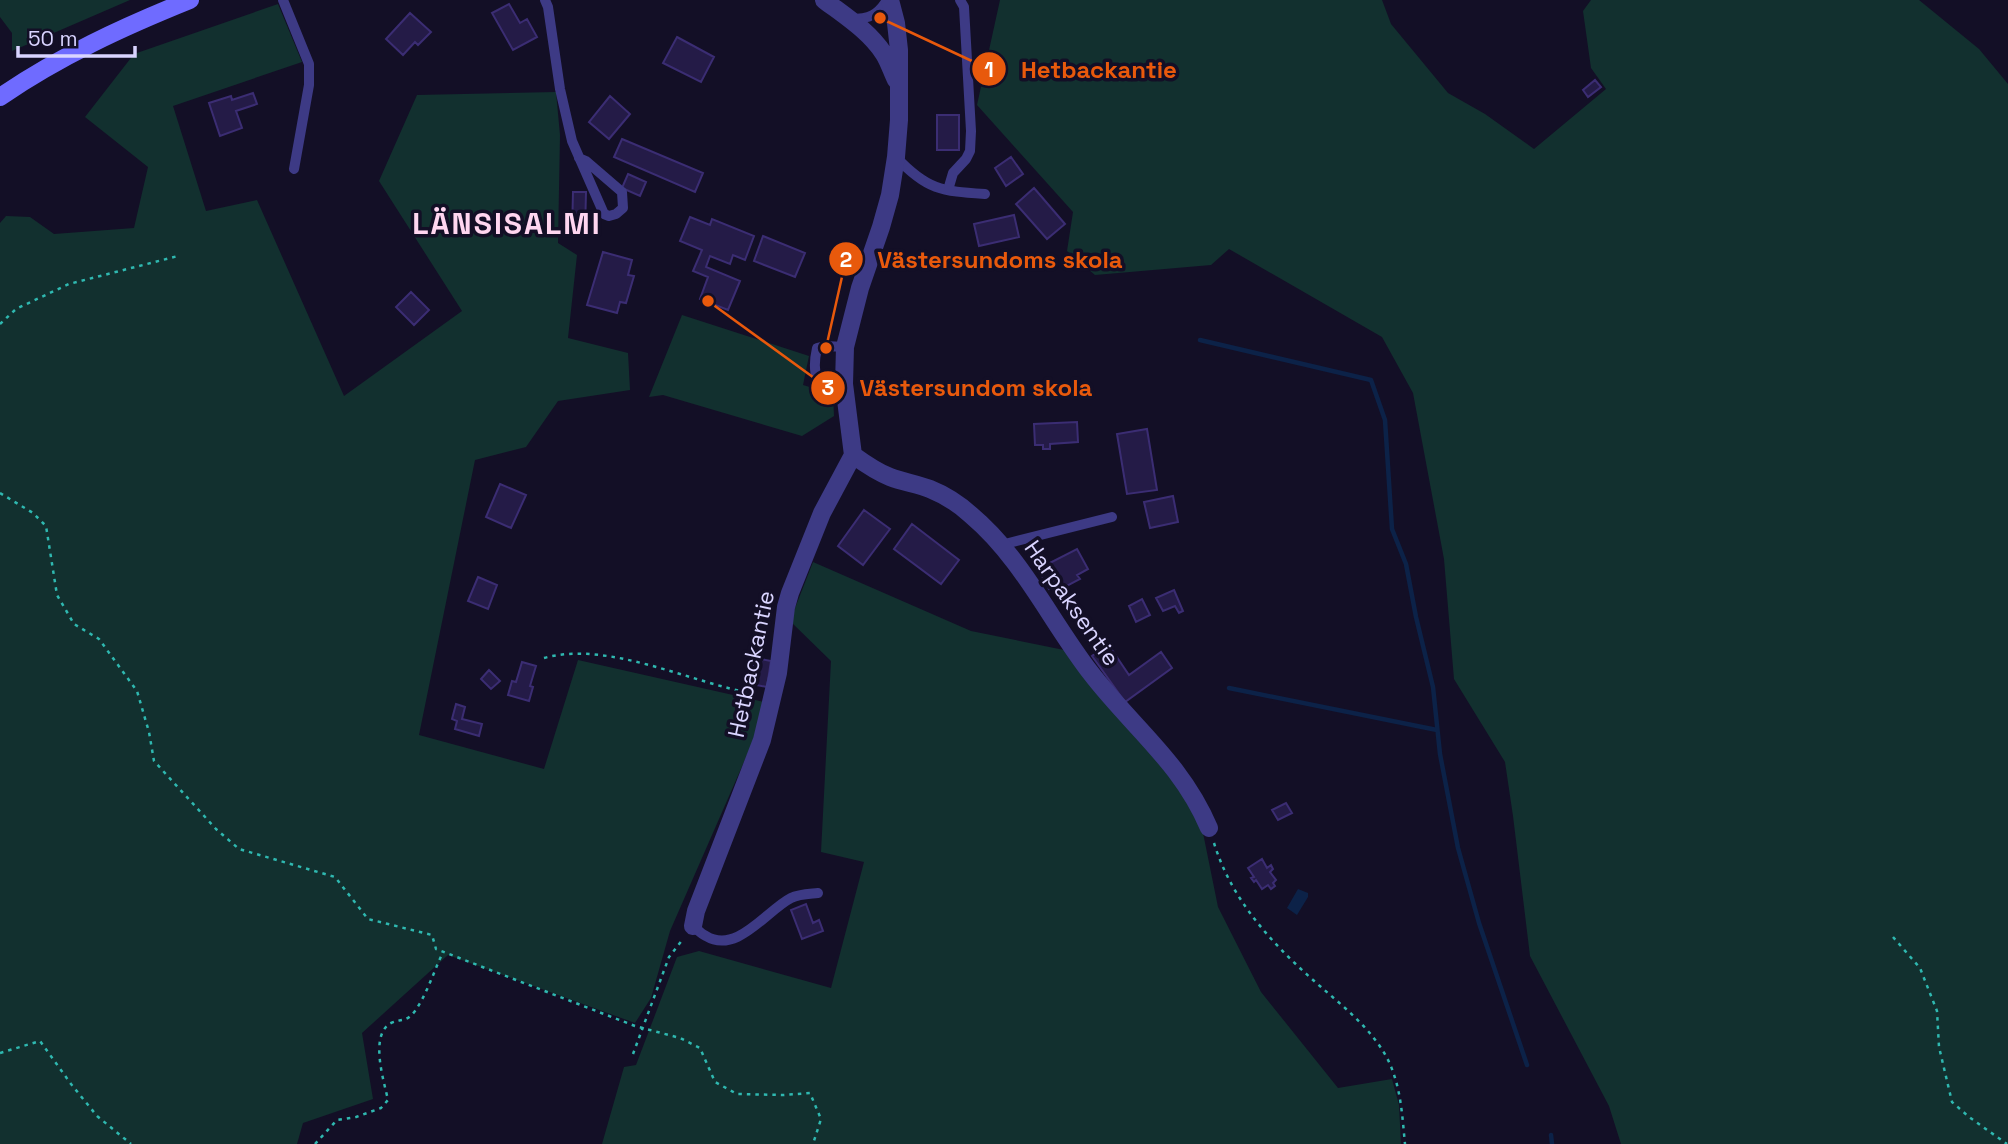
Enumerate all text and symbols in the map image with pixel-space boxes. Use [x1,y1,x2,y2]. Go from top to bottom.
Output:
scale bar [18,14,135,58]
text: 50 m [28,25,78,52]
callout: Hetbackantie [972,47,1191,92]
text: Hetbackantie [1021,54,1177,85]
text: 1 [984,56,994,83]
district label: LÄNSISALMI [412,204,602,243]
callout: Västersundoms skola [829,237,1137,282]
text: Västersundoms skola [877,244,1123,275]
text: 2 [840,246,852,273]
callout: Västersundom skola [811,365,1107,410]
text: Västersundom skola [860,372,1093,403]
text: 3 [822,374,834,401]
street label: Harpaksentie [1018,534,1126,672]
street label: Hetbackantie [721,588,781,740]

